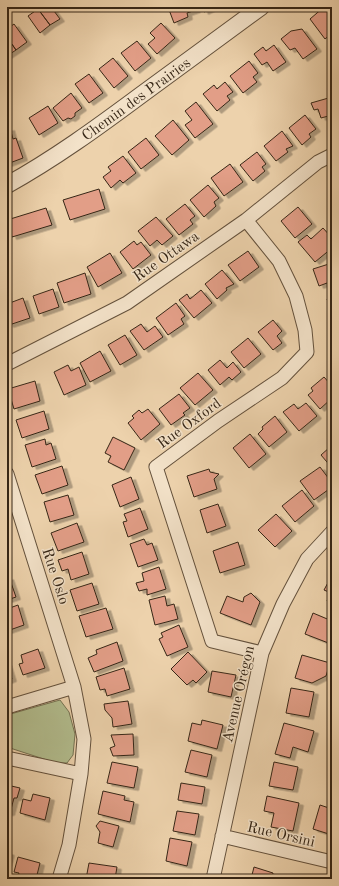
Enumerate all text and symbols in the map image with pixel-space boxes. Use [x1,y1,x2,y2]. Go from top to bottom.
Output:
street label: Chemin des Prairies [80,56,194,145]
street label: Rue Ottawa [131,229,203,285]
street label: Rue Oxford [155,396,225,452]
street label: Rue Oslo [38,546,71,607]
street label: Avenue Orégon [221,644,258,744]
street label: Rue Orsini [245,820,316,851]

